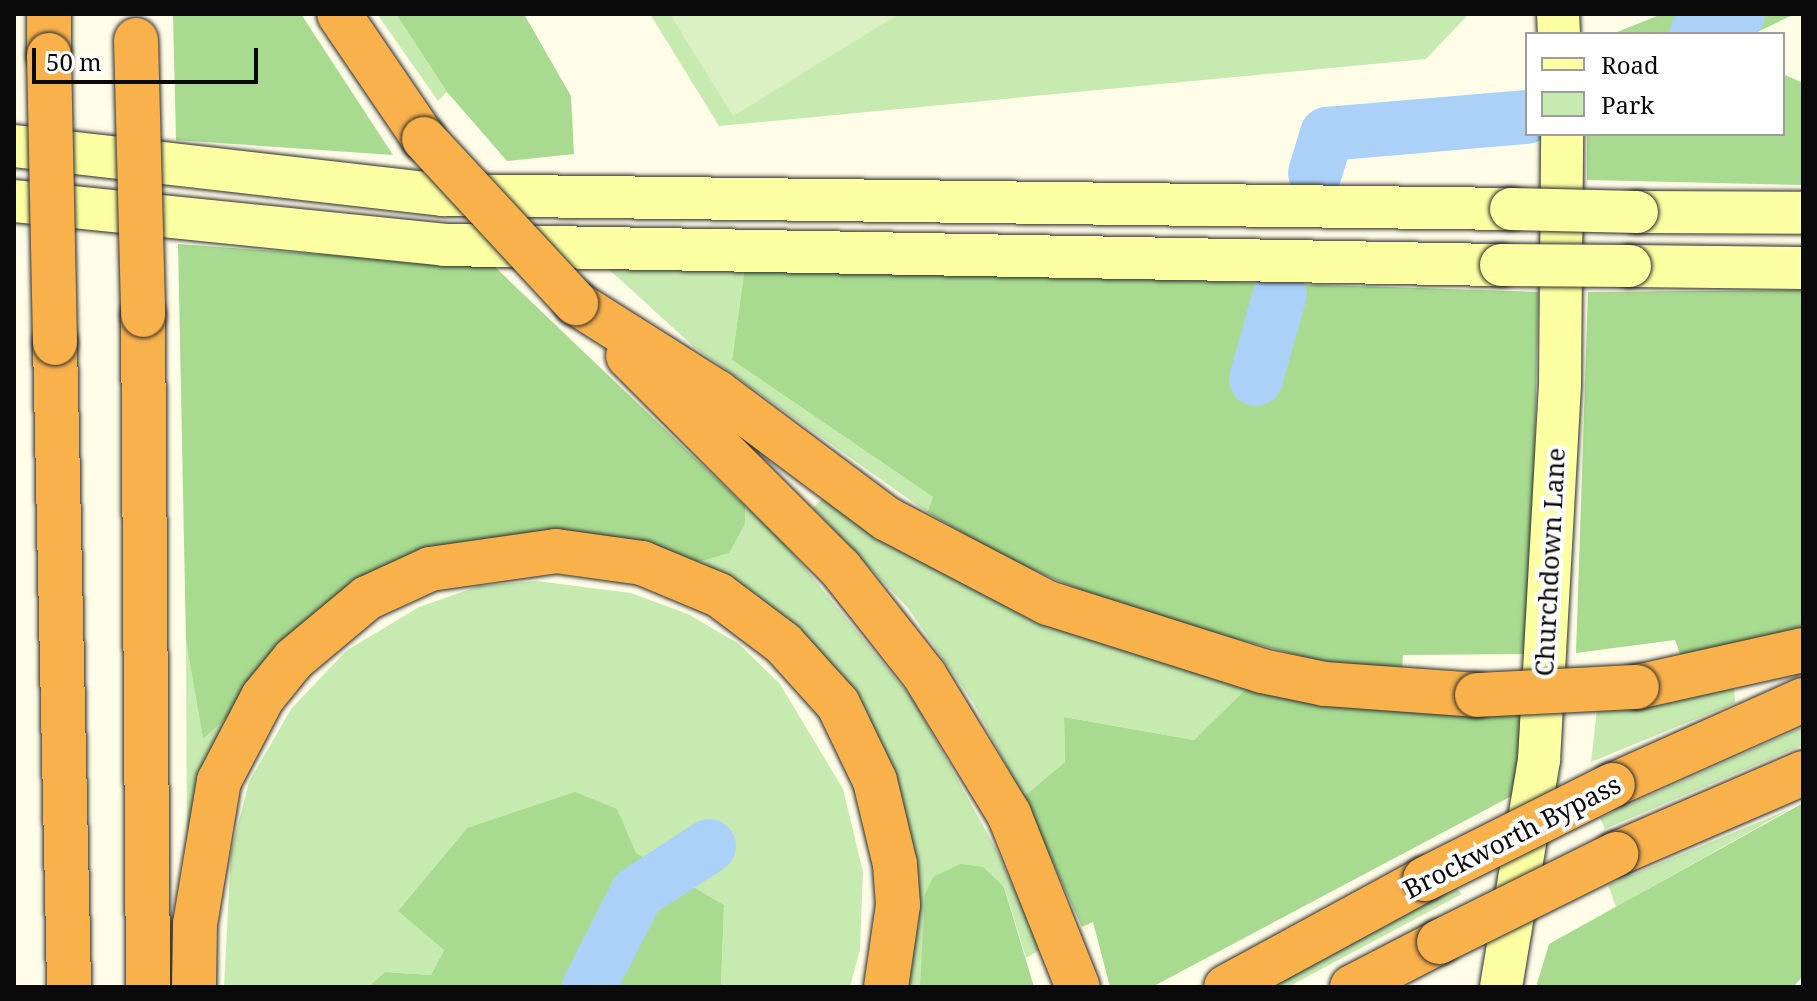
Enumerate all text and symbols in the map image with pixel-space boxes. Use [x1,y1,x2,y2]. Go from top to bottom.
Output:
scale bar [36,32,262,82]
legend [1525,32,1785,136]
text: 50 m [46,45,102,78]
text: Road [1601,48,1659,81]
text: Park [1601,88,1654,121]
street label: Churchdown Lane [1528,447,1572,677]
street label: Brockworth Bypass [1398,769,1626,905]

